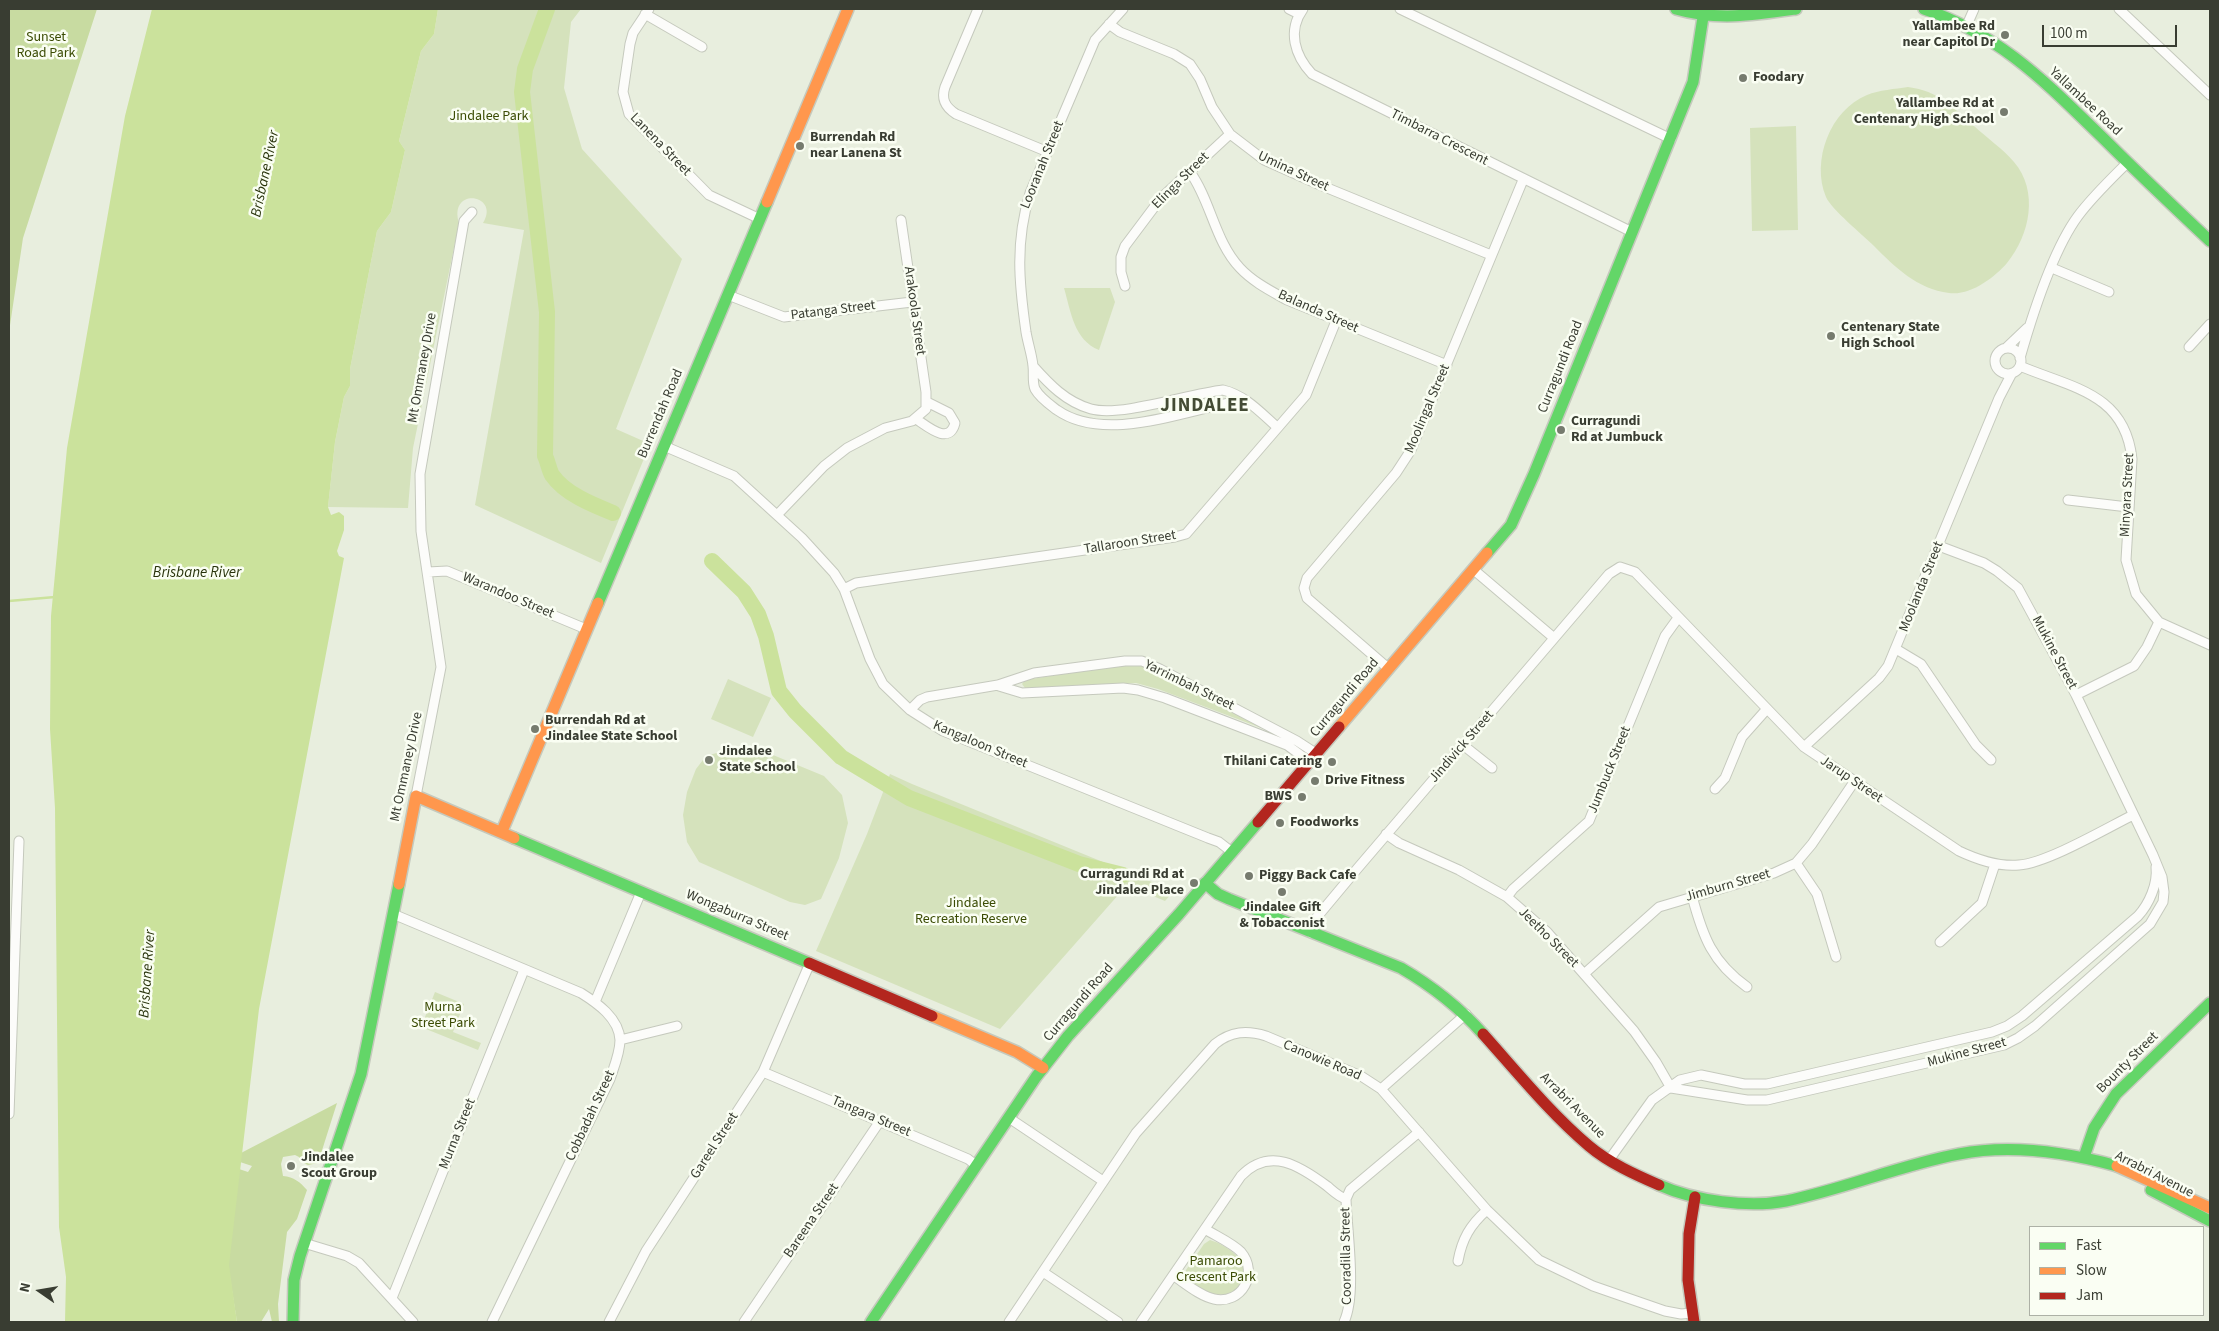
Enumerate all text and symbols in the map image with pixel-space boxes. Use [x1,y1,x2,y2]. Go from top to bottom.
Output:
scale bar [2044,15,2179,47]
place label: Yallambee Rd near Capitol Dr [1903,19,1995,52]
text: 100 m [2050,23,2088,44]
marker: Yallambee Rd near Capitol Dr [1999,29,2011,41]
park label: Sunset Road Park [16,30,76,62]
street label: Yallambee Road [2045,64,2125,140]
place label: Foodary [1753,70,1804,86]
marker: Foodary [1737,72,1749,84]
place label: Yallambee Rd at Centenary High School [1854,96,1994,128]
street label: Timbarra Crescent [1387,106,1491,170]
marker: Yallambee Rd at Centenary High School [1998,106,2010,118]
park label: Jindalee Park [449,109,529,125]
street label: Lanena Street [626,110,694,180]
street label: Looranah Street [1018,118,1068,212]
water label: Brisbane River [248,129,284,219]
place label: Burrendah Rd near Lanena St [810,130,902,162]
marker: Burrendah Rd near Lanena St [794,140,806,152]
street label: Umina Street [1255,148,1331,196]
street label: Elinga Street [1149,149,1213,213]
street label: Arakoola Street [899,265,929,357]
street label: Balanda Street [1275,287,1361,337]
street label: Patanga Street [790,297,876,325]
street label: Mt Ommaney Drive [405,312,441,424]
street label: Curragundi Road [1535,318,1587,416]
place label: Centenary State High School [1841,320,1940,352]
marker: Centenary State High School [1825,330,1837,342]
street label: Moolingal Street [1402,362,1454,456]
street label: Burrendah Road [635,367,687,461]
district label: JINDALEE [1159,396,1251,418]
place label: Curragundi Rd at Jumbuck [1571,414,1663,447]
marker: Curragundi Rd at Jumbuck [1555,424,1567,436]
street label: Minyara Street [2117,453,2139,537]
street label: Tallaroon Street [1083,527,1177,559]
street label: Moolanda Street [1896,539,1948,635]
water label: Brisbane River [153,565,241,583]
street label: Warandoo Street [460,569,556,623]
street label: Mukine Street [2028,613,2080,693]
street label: Curragundi Road [1307,655,1383,741]
street label: Yarrimbah Street [1141,657,1237,715]
street label: Jindivick Street [1426,707,1498,787]
street label: Mt Ommaney Drive [387,711,427,823]
place label: Burrendah Rd at Jindalee State School [545,713,677,746]
street label: Kangaloon Street [930,718,1030,772]
marker: Burrendah Rd at Jindalee State School [529,723,541,735]
street label: Jumbuck Street [1585,724,1635,816]
place label: Jindalee State School [719,744,796,776]
street label: Jarup Street [1817,753,1885,807]
marker: Jindalee State School [703,754,715,766]
place label: Thilani Catering [1224,754,1322,770]
marker: Thilani Catering [1326,756,1338,768]
place label: Drive Fitness [1325,773,1405,789]
marker: Drive Fitness [1309,775,1321,787]
place label: BWS [1265,789,1292,805]
marker: BWS [1296,791,1308,803]
place label: Foodworks [1290,815,1359,831]
marker: Foodworks [1274,817,1286,829]
street label: Jimburn Street [1684,866,1772,906]
place label: Curragundi Rd at Jindalee Place [1080,867,1184,900]
place label: Piggy Back Cafe [1259,868,1357,884]
marker: Piggy Back Cafe [1243,870,1255,882]
marker: Curragundi Rd at Jindalee Place [1188,877,1200,889]
marker: Jindalee Gift & Tobacconist [1276,886,1288,898]
street label: Wongaburra Street [683,887,791,945]
park label: Jindalee Recreation Reserve [915,896,1027,929]
place label: Jindalee Gift & Tobacconist [1239,900,1325,932]
street label: Jeetho Street [1514,904,1582,972]
water label: Brisbane River [136,929,160,1019]
street label: Curragundi Road [1040,960,1118,1046]
park label: Murna Street Park [411,1000,475,1032]
street label: Bounty Street [2094,1029,2162,1097]
street label: Mukine Street [1926,1034,2008,1072]
street label: Canowie Road [1280,1037,1364,1085]
street label: Cobbadah Street [563,1068,619,1164]
street label: Arrabri Avenue [1536,1070,1608,1142]
street label: Tangara Street [829,1093,913,1141]
street label: Murna Street [436,1096,480,1172]
street label: Gareel Street [687,1110,743,1182]
street label: Arrabri Avenue [2112,1148,2196,1202]
place label: Jindalee Scout Group [301,1150,377,1182]
marker: Jindalee Scout Group [285,1160,297,1172]
street label: Bareena Street [781,1180,843,1262]
street label: Cooradilla Street [1338,1207,1356,1305]
legend [2029,1226,2204,1316]
text: Fast [2076,1235,2102,1256]
park label: Pamaroo Crescent Park [1176,1254,1256,1286]
text: Slow [2076,1260,2107,1281]
north arrow [15,1266,65,1316]
text: N [15,1281,36,1294]
text: Jam [2076,1285,2103,1306]

